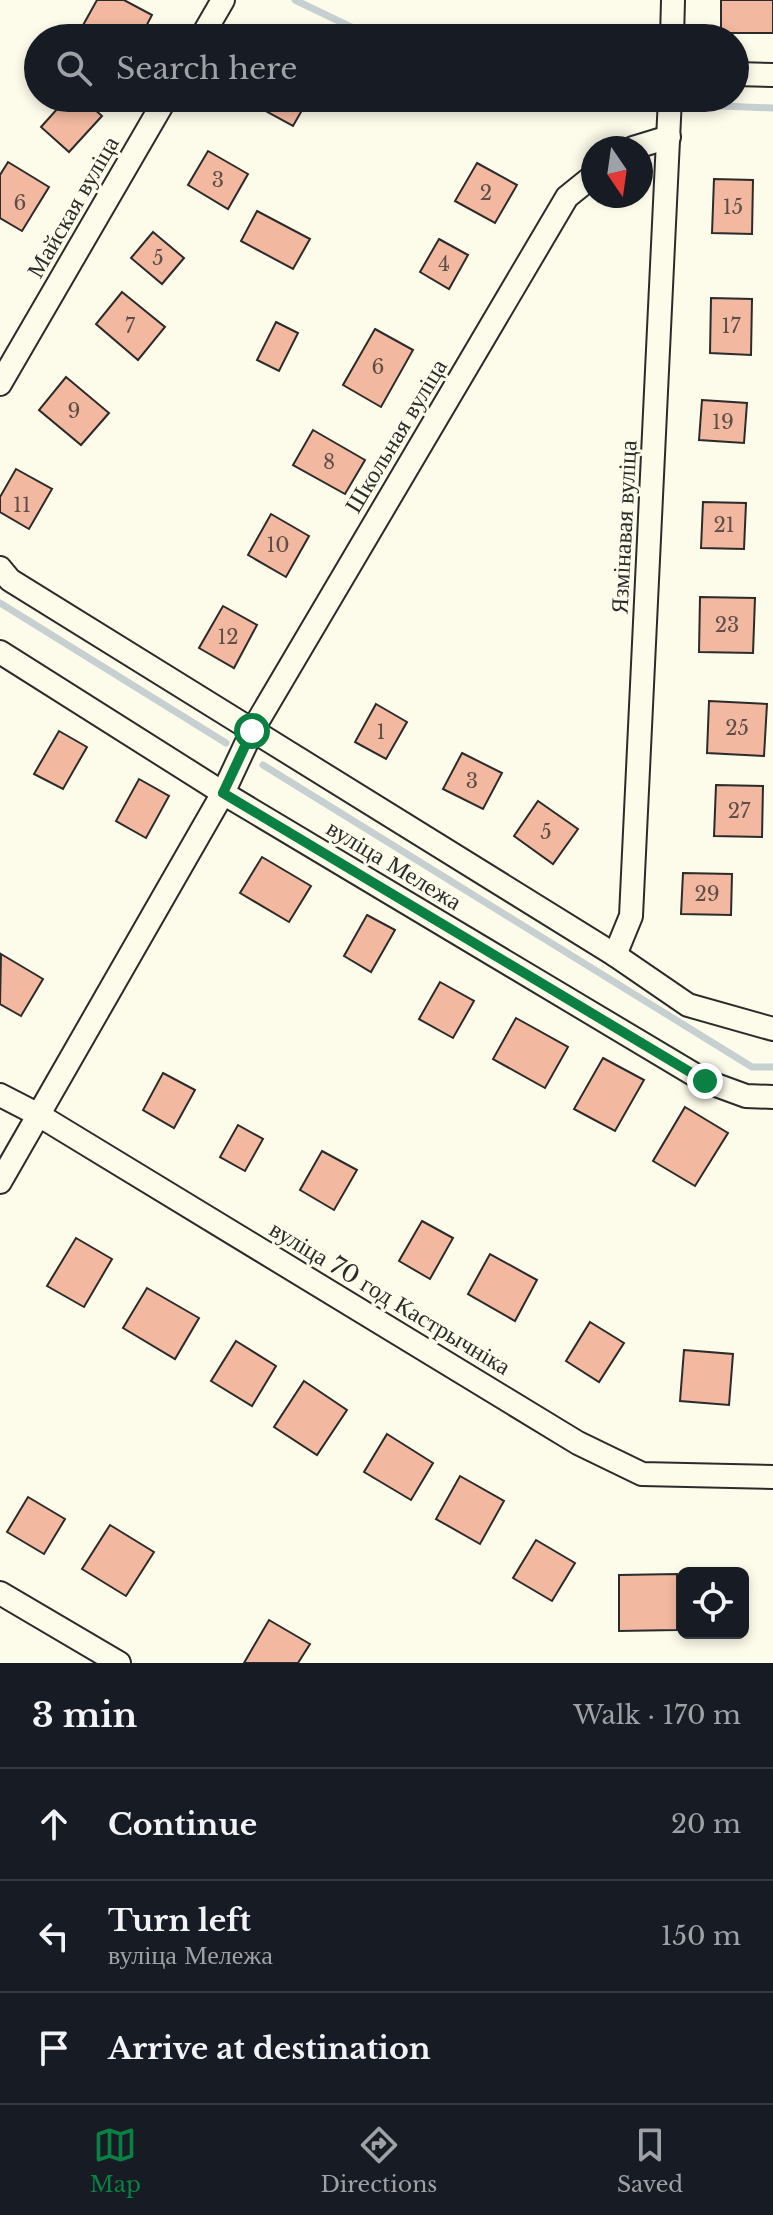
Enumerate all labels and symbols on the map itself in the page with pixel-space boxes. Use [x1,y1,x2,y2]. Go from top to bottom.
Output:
street label: Майская вуліца [20,130,125,283]
north arrow [581,136,653,208]
house number: 3 [212,168,224,192]
house number: 2 [480,181,492,205]
house number: 6 [14,191,26,215]
house number: 15 [723,195,743,219]
house number: 5 [152,246,164,270]
house number: 4 [438,252,450,276]
house number: 7 [125,314,136,338]
house number: 17 [722,314,741,338]
street label: Школьная вуліца [338,353,453,518]
house number: 6 [372,355,384,379]
house number: 9 [68,399,80,423]
house number: 19 [712,410,734,434]
street label: Язмінавая вуліца [604,439,643,614]
house number: 8 [323,450,335,474]
house number: 11 [13,493,31,517]
house number: 21 [713,513,735,537]
house number: 10 [266,533,290,557]
house number: 23 [715,613,739,637]
house number: 12 [217,625,239,649]
route start [234,713,270,749]
house number: 25 [725,716,749,740]
house number: 1 [377,720,385,744]
house number: 3 [466,769,478,793]
house number: 27 [728,799,751,823]
street label: вуліца Мележа [322,813,467,916]
house number: 5 [540,820,552,844]
house number: 29 [694,882,720,906]
route end [687,1063,723,1099]
street label: вуліца 70 год Кастрычніка [265,1214,516,1381]

